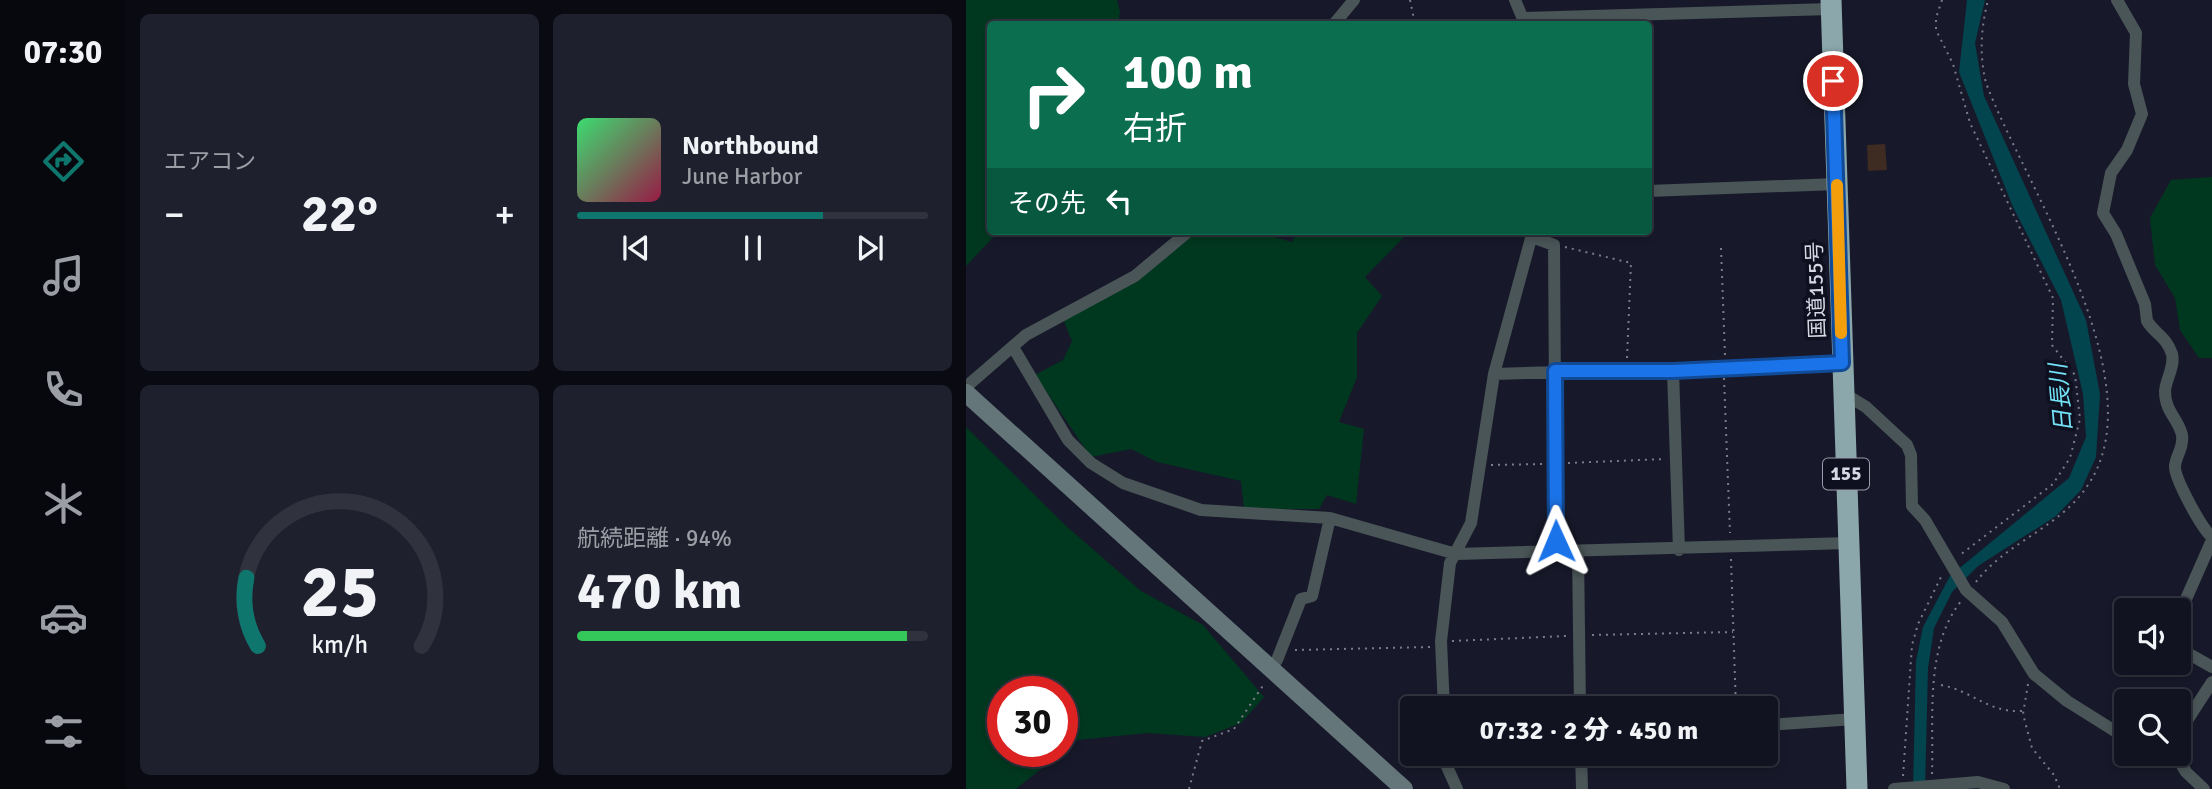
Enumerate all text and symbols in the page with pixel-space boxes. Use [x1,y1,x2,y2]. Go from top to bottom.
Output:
text: 07:30 [24,33,102,72]
text: 100 m [1123,42,1253,102]
icon: right [1008,49,1099,140]
pin [1803,51,1863,111]
icon: arrive [1814,62,1852,100]
text: 右折 [1123,109,1187,148]
text: Northbound [682,130,819,162]
icon: directions [39,137,88,186]
text: エアコン [164,147,256,176]
text: June Harbor [682,162,802,191]
text: 22° [301,182,378,246]
icon: left [1100,182,1138,220]
text: その先 [1008,188,1086,220]
text: − [164,191,185,238]
text: + [494,191,515,238]
icon: previous [617,229,655,267]
icon: pause [734,229,772,267]
icon: next [851,229,889,267]
street label: 国道155号 [1801,241,1831,339]
icon: music [39,251,88,300]
water label: 日長川 [2043,359,2078,434]
icon: phone [39,365,88,414]
road number: 155 [1823,458,1869,489]
icon: climate [39,479,88,528]
position arrow [1519,504,1593,578]
text: 航続距離 · 94% [577,524,732,553]
text: 25 [300,548,379,637]
text: 470 km [577,559,742,623]
icon: car [39,593,88,642]
map controls [2114,598,2191,766]
button: sound [2114,598,2191,675]
text: km/h [311,629,368,660]
speed limit sign: 30 [987,676,1078,767]
button: search [2114,689,2191,766]
icon: filters [39,707,88,756]
text: 07:32 · 2 分 · 450 m [1480,715,1698,747]

